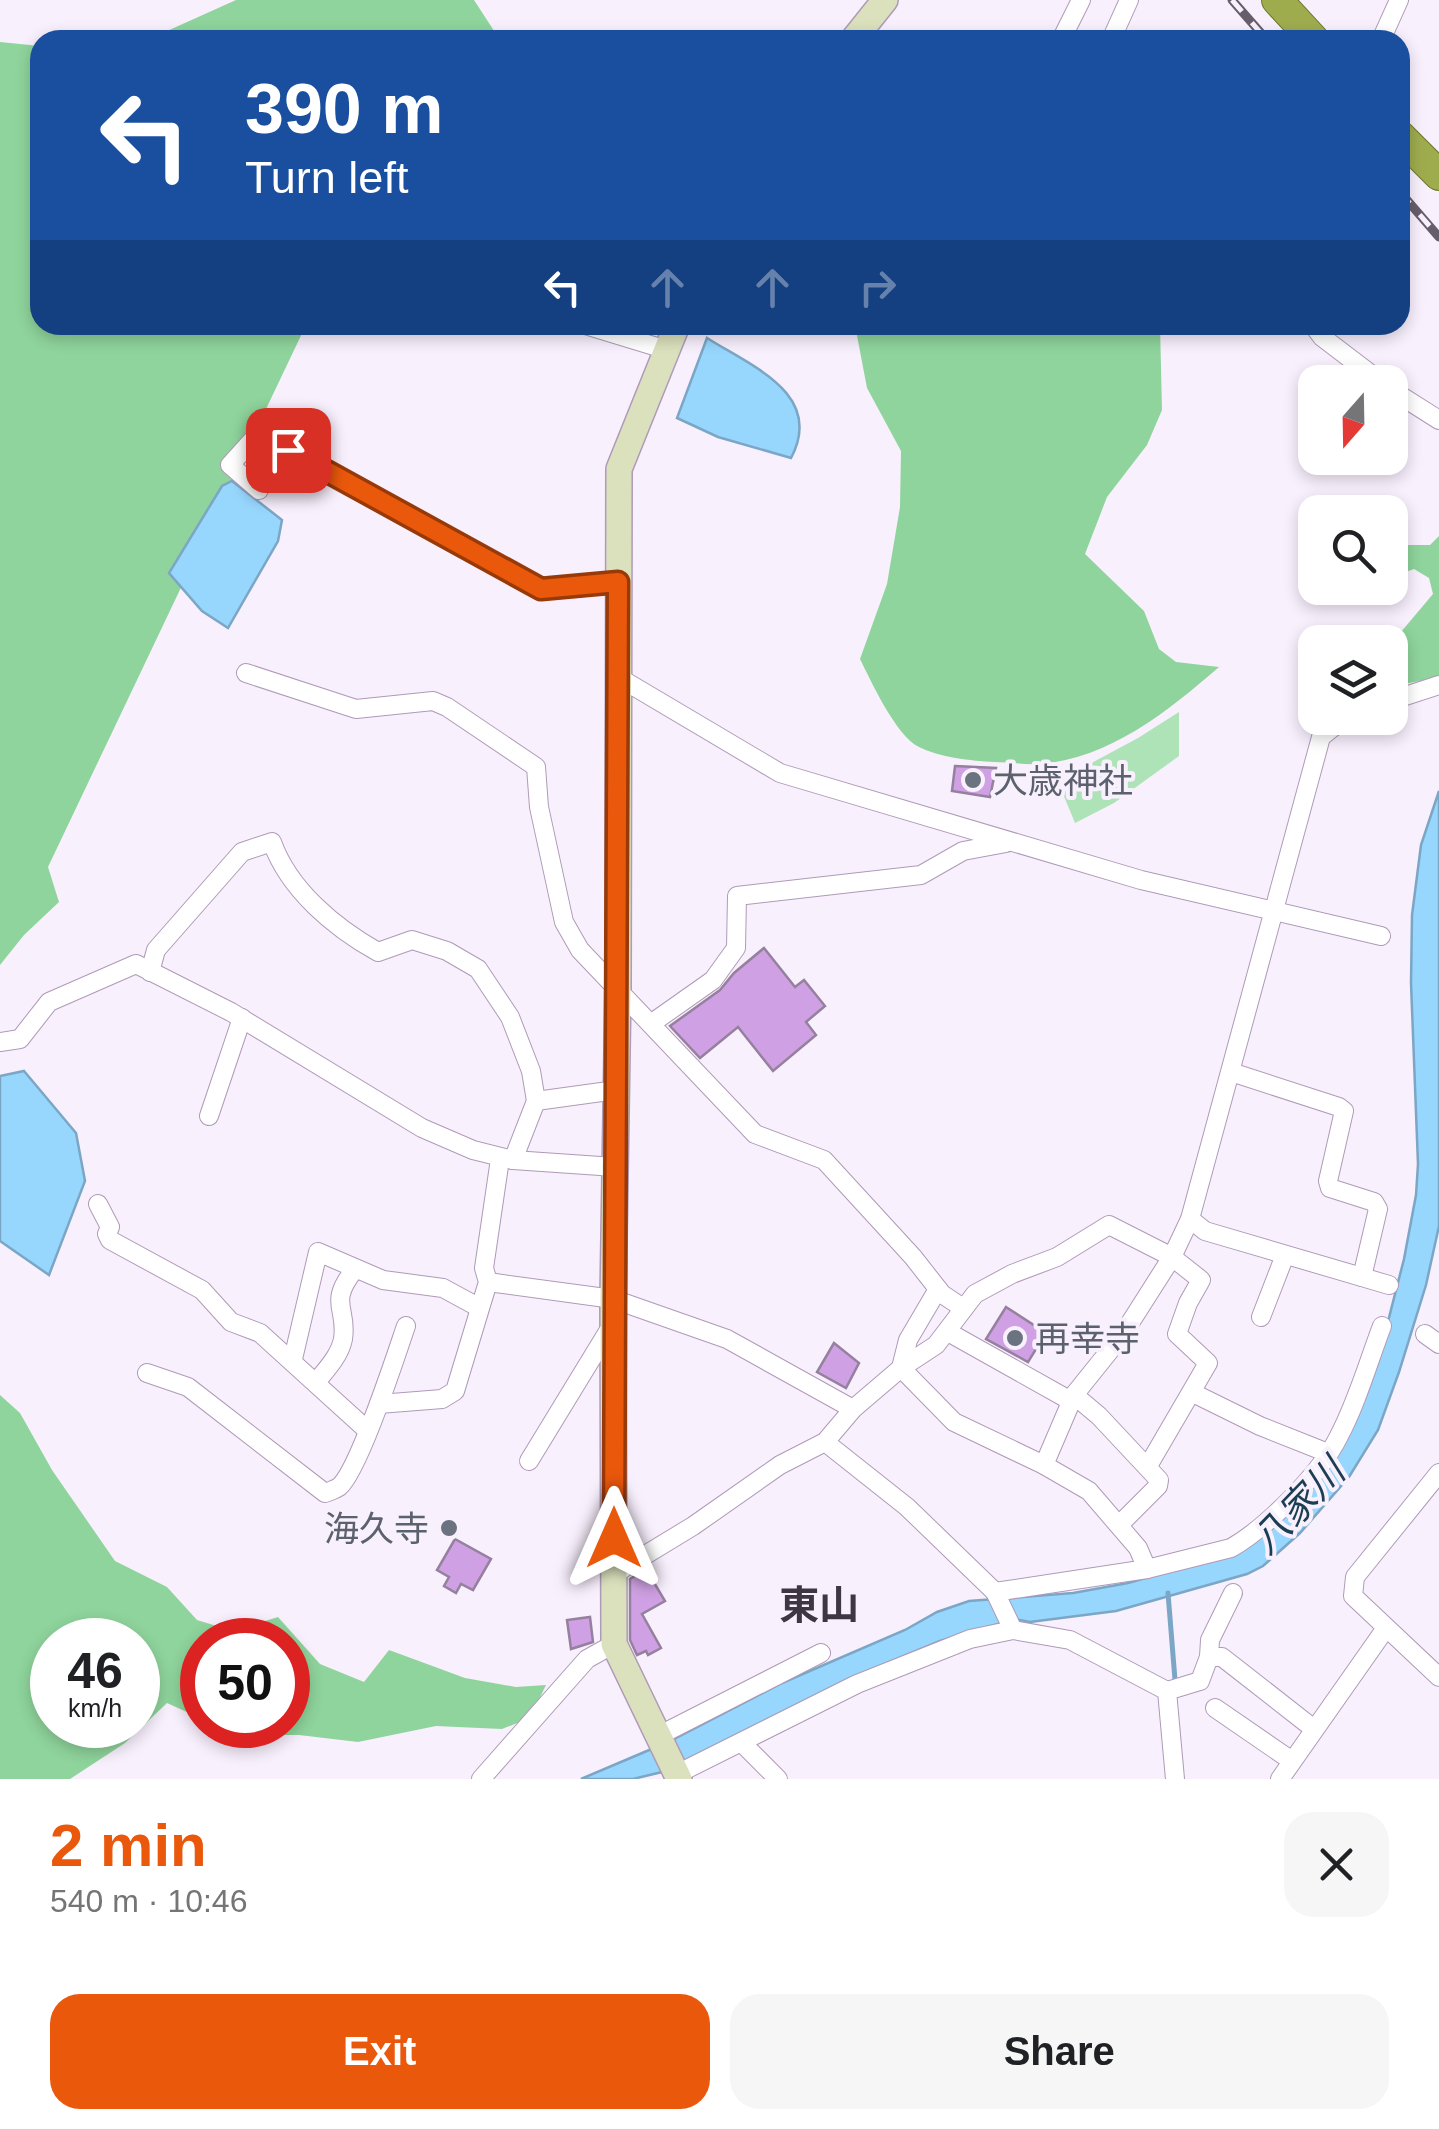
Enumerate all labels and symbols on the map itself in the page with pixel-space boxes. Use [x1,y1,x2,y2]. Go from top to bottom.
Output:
north arrow [1298,365,1408,475]
pin [246,408,331,493]
place label: 大歳神社 [993,761,1133,800]
marker: 大歳神社 [962,769,984,791]
place label: 再幸寺 [1035,1319,1140,1358]
marker: 再幸寺 [1004,1327,1026,1349]
water label: 八家川 [1243,1448,1355,1562]
position arrow [562,1486,666,1590]
place label: 海久寺 [324,1509,429,1548]
marker: 海久寺 [438,1517,460,1539]
district label: 東山 [779,1583,859,1627]
speed limit sign: 50 [180,1618,310,1748]

